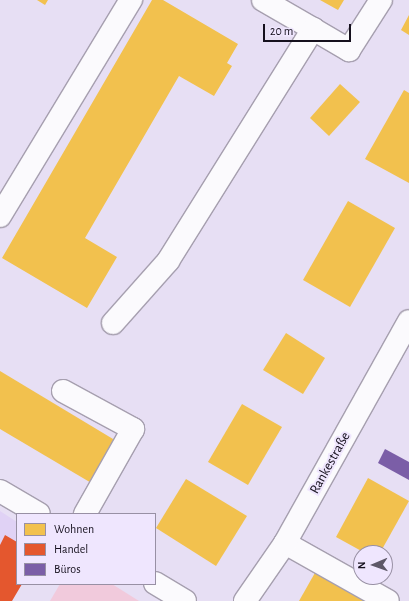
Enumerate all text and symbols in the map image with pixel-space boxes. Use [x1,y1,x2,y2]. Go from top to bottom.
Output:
scale bar [265,16,353,42]
text: 20 m [270,25,293,37]
street label: Rankestraße [306,429,354,497]
legend [16,513,156,585]
text: Wohnen [54,523,94,535]
text: Handel [54,543,88,555]
north arrow [353,545,393,585]
text: N [356,561,367,569]
text: Büros [54,563,81,575]

